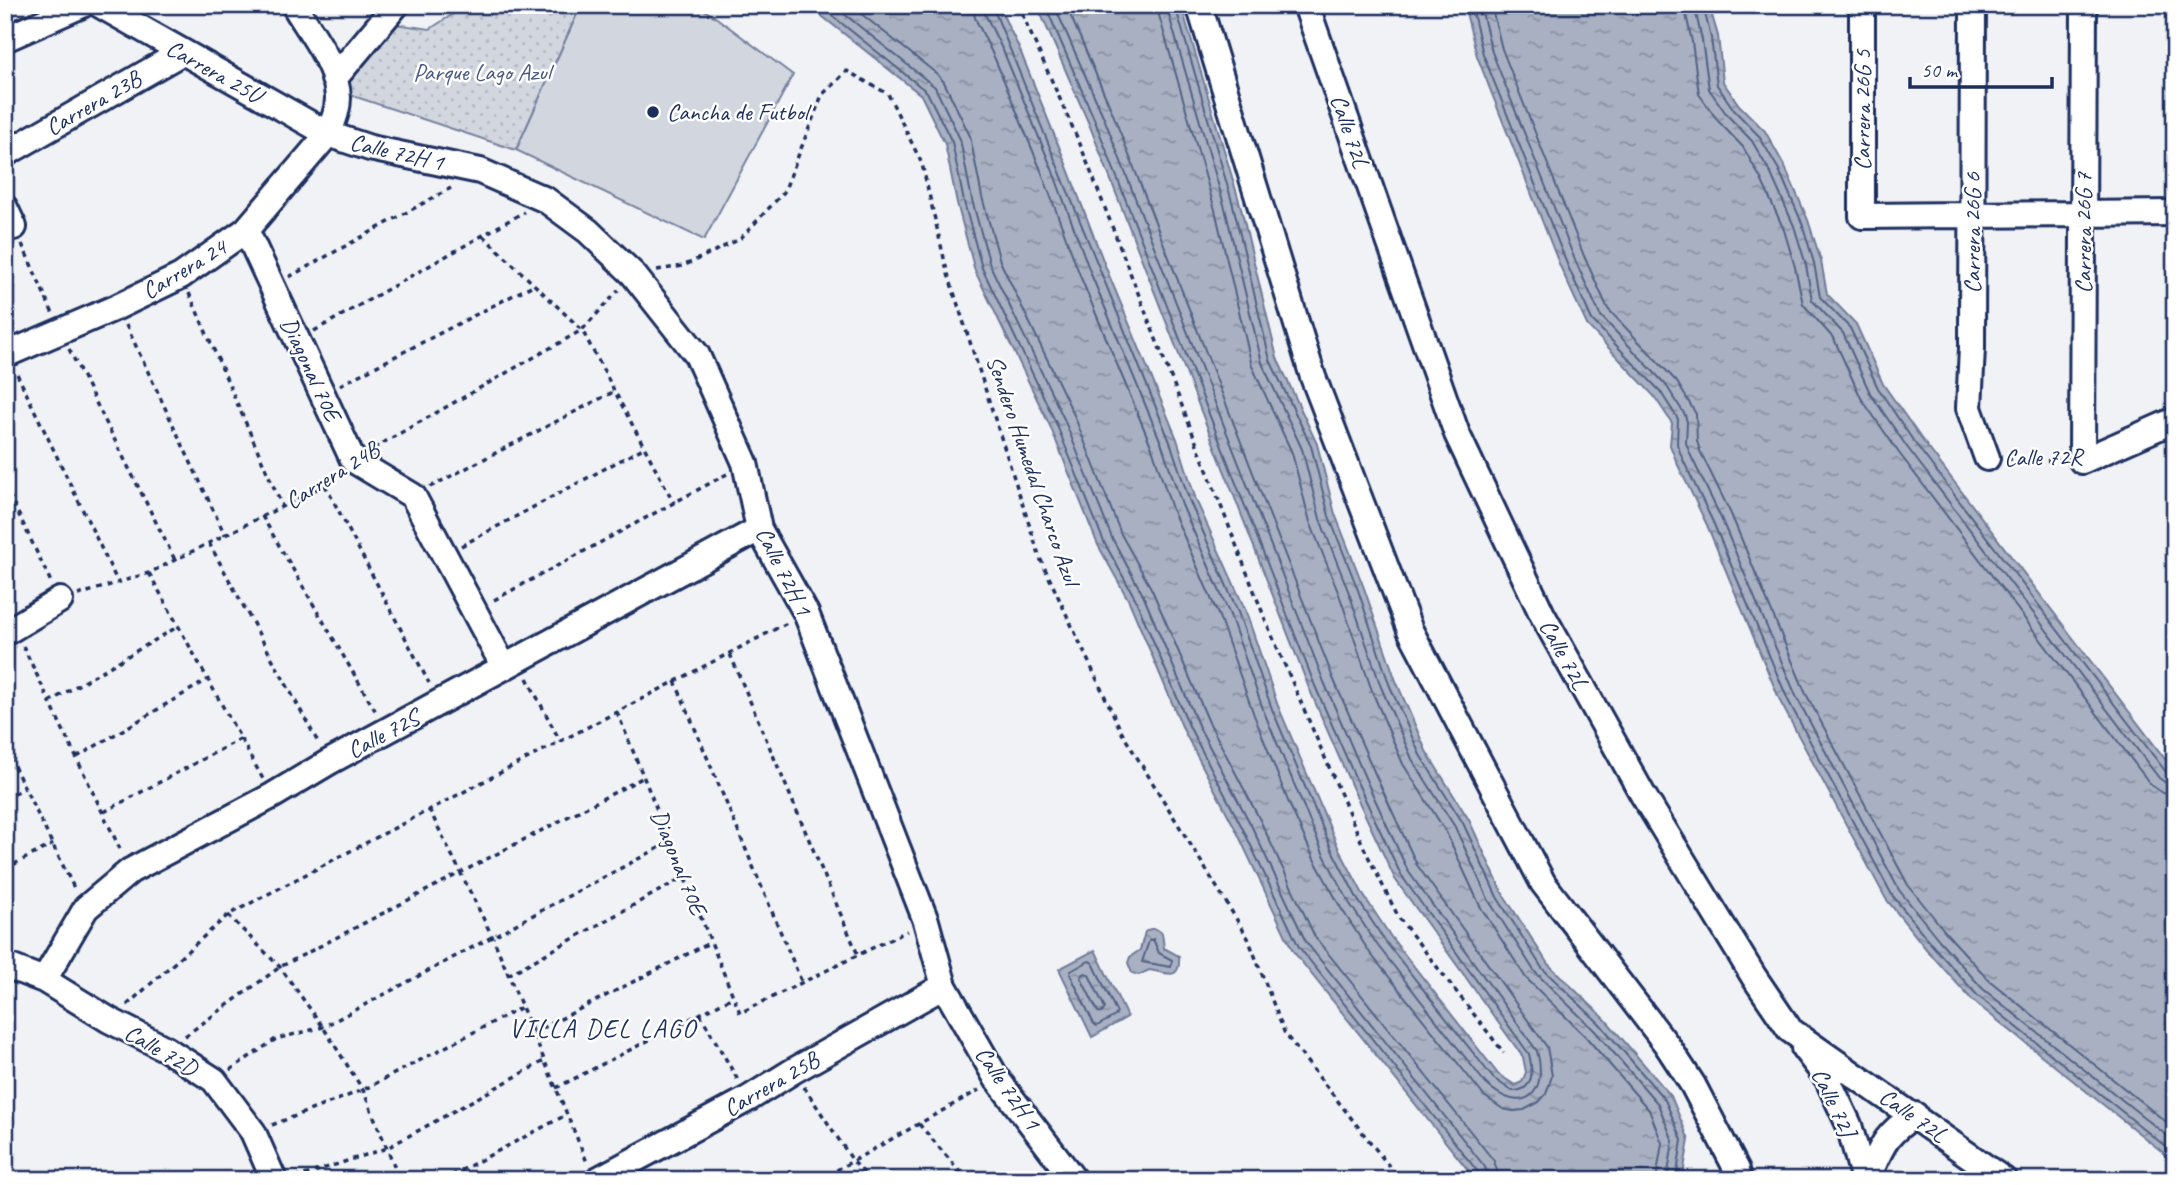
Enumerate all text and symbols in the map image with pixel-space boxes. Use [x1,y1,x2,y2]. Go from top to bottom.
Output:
street label: Carrera 25U [161,33,271,112]
scale bar [1910,46,2052,90]
street label: Carrera 26G 5 [1847,48,1877,171]
park label: Parque Lago Azul [413,57,555,87]
text: 50 m [1921,57,1959,83]
street label: Carrera 23B [40,63,147,142]
street label: Calle 72L [1324,90,1377,172]
place label: Cancha de Futbol [667,97,812,127]
marker: Cancha de Futbol [645,104,661,120]
street label: Calle 72H 1 [347,127,448,178]
street label: Carrera 26G 6 [1957,171,1987,294]
street label: Carrera 26G 7 [2068,171,2098,294]
street label: Carrera 24 [137,231,233,306]
street label: Diagonal 70E [274,312,349,429]
street label: Sendero Humedal Charco Azul [980,351,1088,592]
street label: Carrera 24B [279,434,386,516]
street label: Calle 72R [2004,441,2085,473]
street label: Calle 72H 1 [749,522,820,621]
street label: Calle 72L [1533,614,1596,695]
street label: Calle 72S [342,701,428,765]
street label: Diagonal 70E [644,805,715,922]
district label: VILLA DEL LAGO [509,1012,698,1045]
street label: Calle 72D [119,1017,205,1084]
street label: Calle 72H 1 [968,1040,1048,1137]
street label: Carrera 25B [718,1044,825,1123]
street label: Calle 72J [1805,1063,1865,1144]
street label: Calle 72L [1874,1081,1953,1149]

